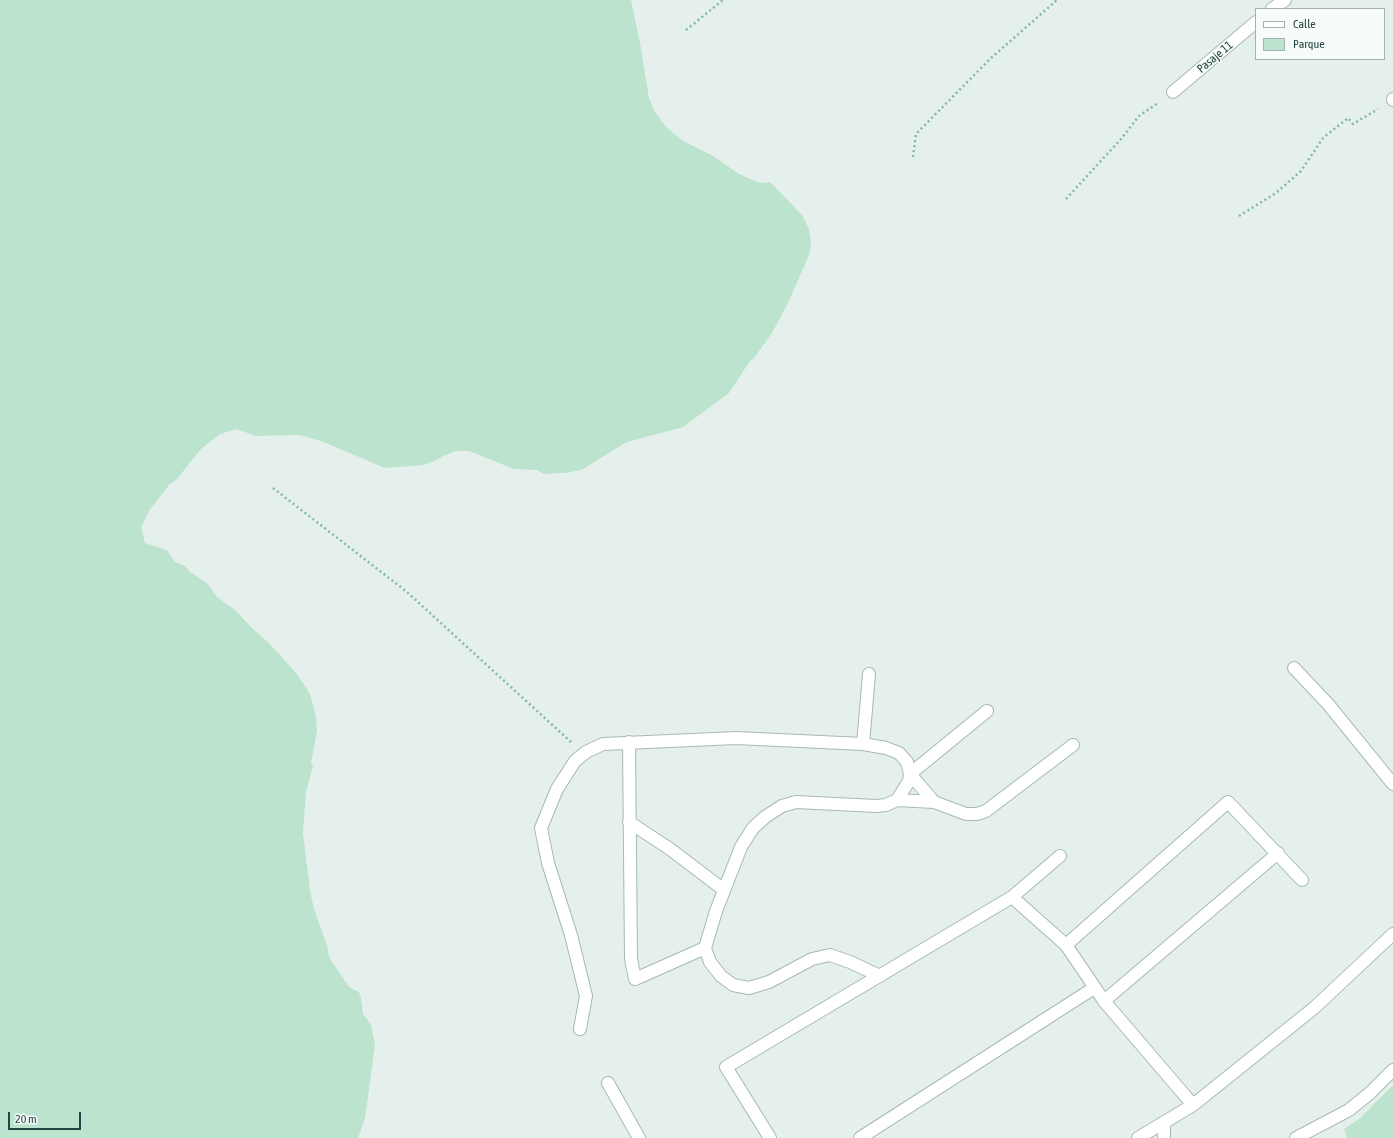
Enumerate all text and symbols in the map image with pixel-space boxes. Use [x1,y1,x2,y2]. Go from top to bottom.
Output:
legend [1255,8,1385,60]
text: Calle [1293,17,1316,31]
text: Parque [1293,37,1325,51]
street label: Pasaje 11 [1194,38,1236,76]
scale bar [10,1104,83,1130]
text: 20 m [15,1112,37,1126]

